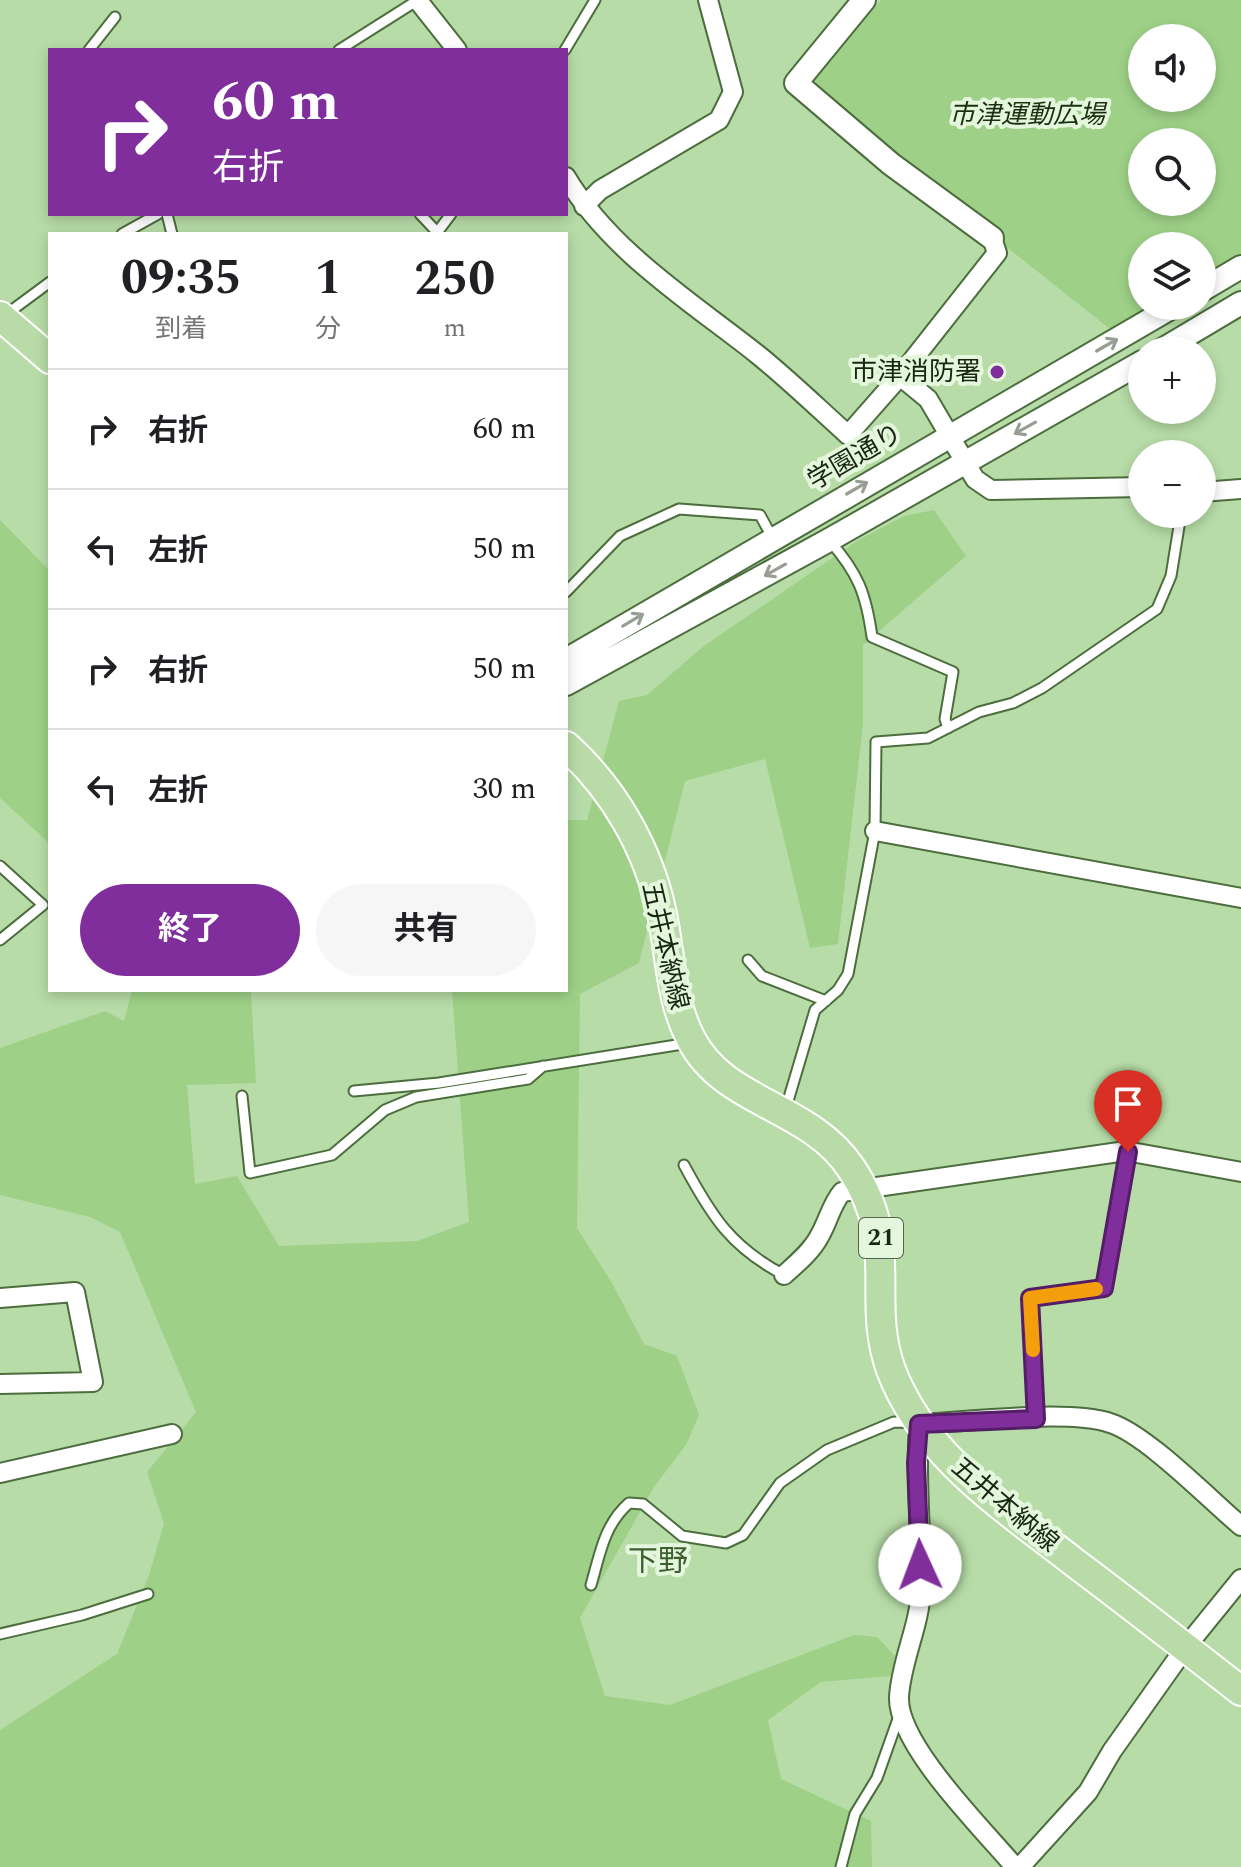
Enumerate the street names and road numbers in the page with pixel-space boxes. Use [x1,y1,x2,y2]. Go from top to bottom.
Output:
street label: 学園通り [800,414,910,500]
street label: 五井本納線 [631,878,699,1014]
road number: 21 [859,1218,903,1258]
street label: 五井本納線 [942,1448,1068,1562]

